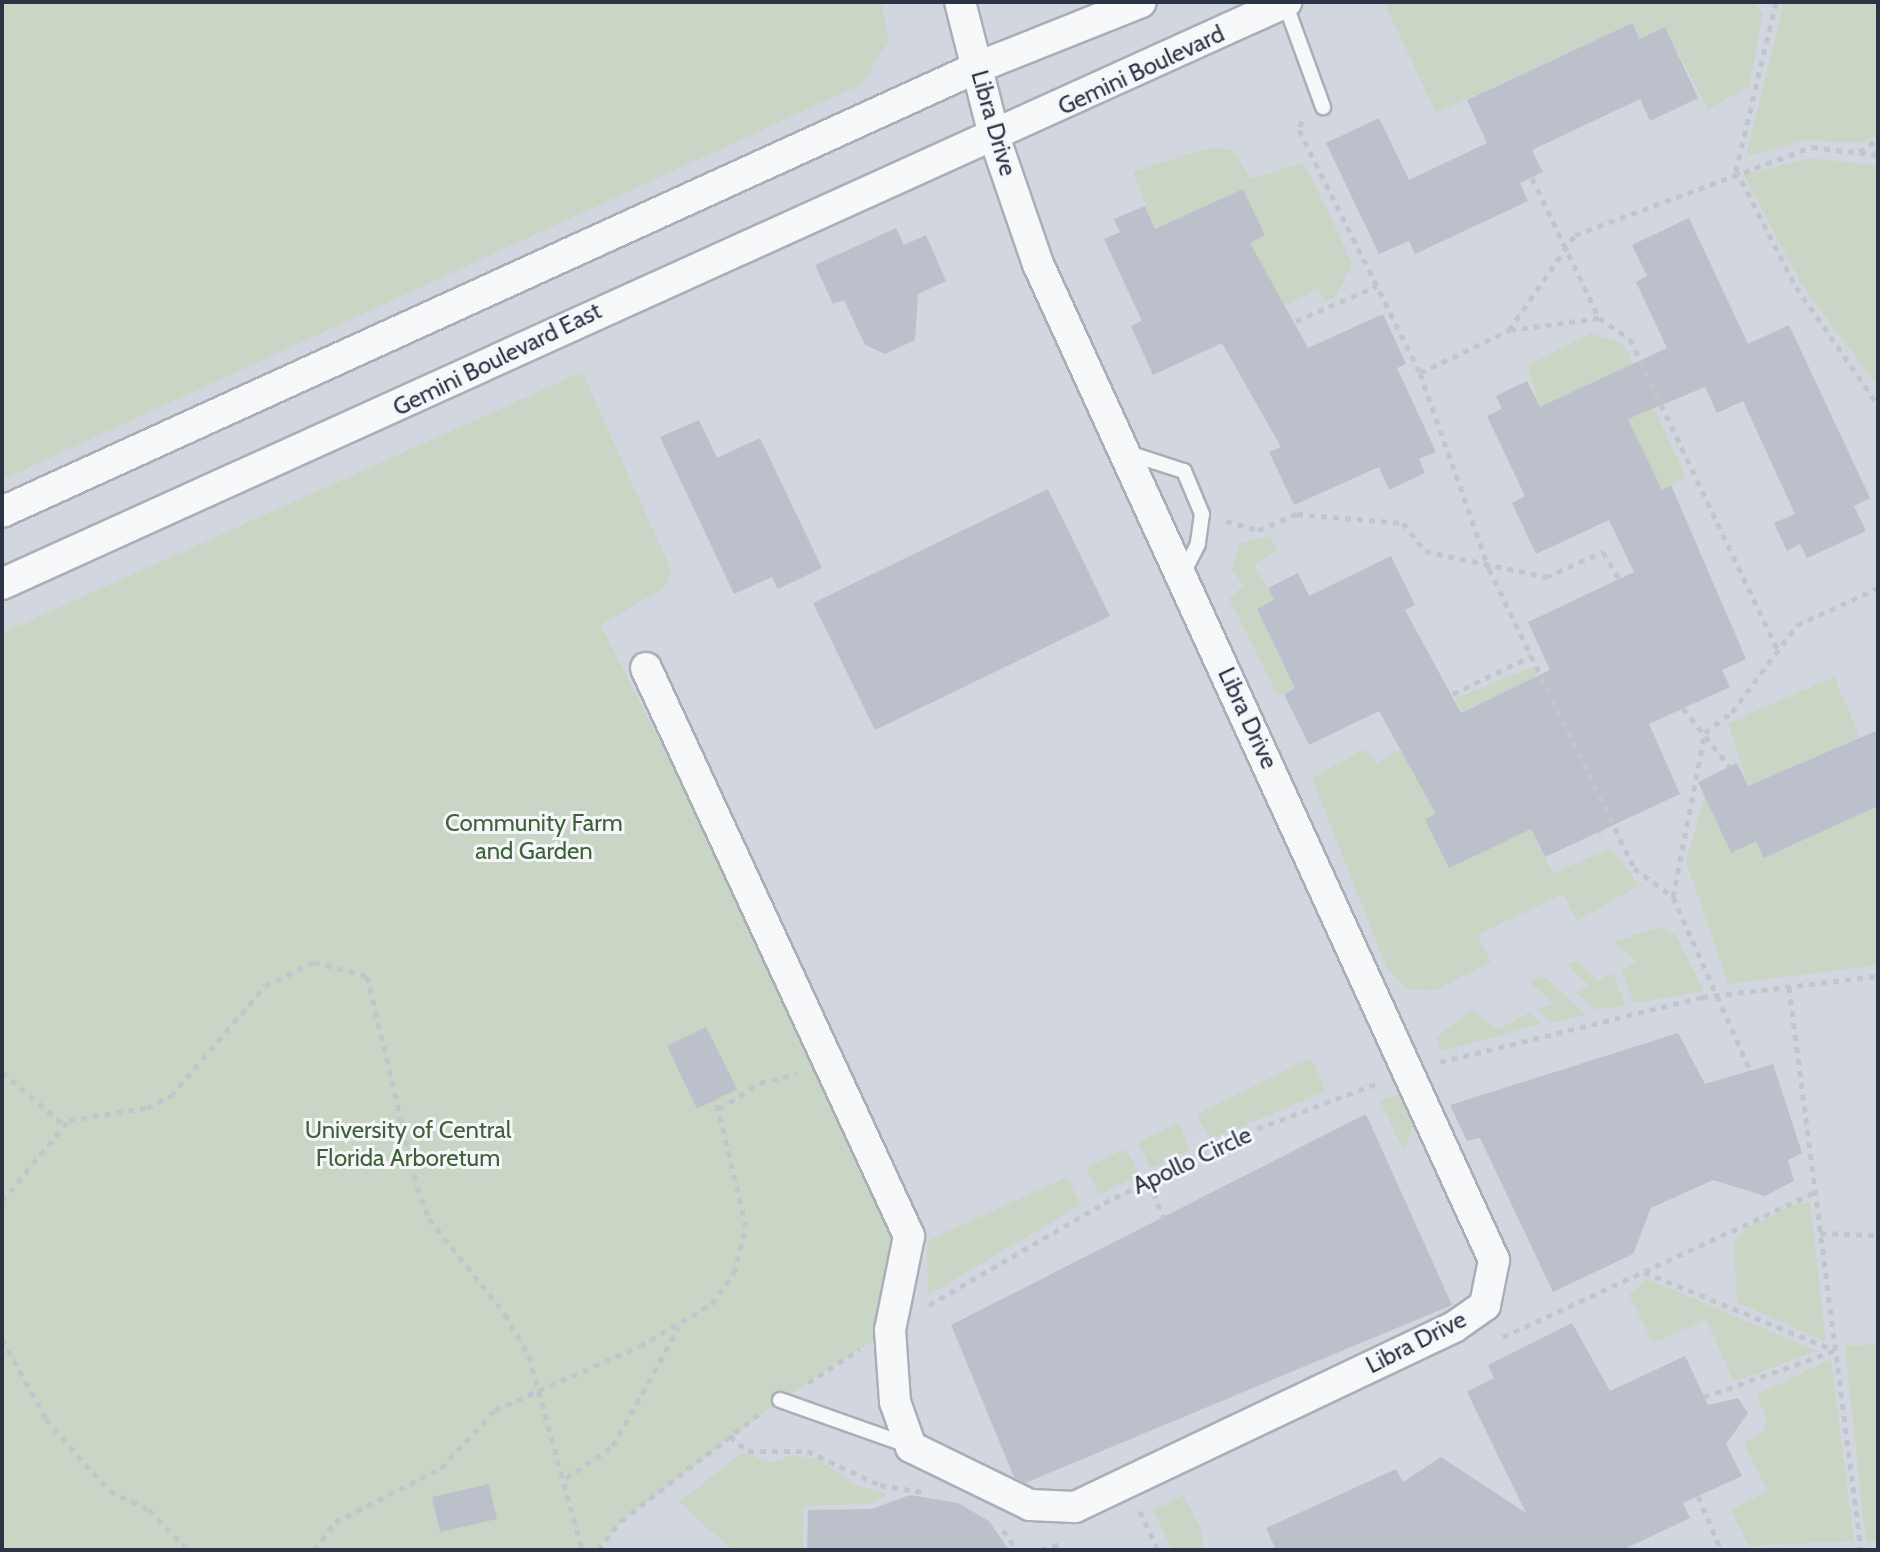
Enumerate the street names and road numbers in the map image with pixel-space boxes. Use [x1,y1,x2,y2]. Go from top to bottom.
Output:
street label: Gemini Boulevard [1053,19,1229,121]
street label: Libra Drive [965,67,1023,179]
street label: Gemini Boulevard East [388,296,606,422]
street label: Libra Drive [1212,663,1284,773]
street label: Apollo Circle [1128,1120,1256,1200]
street label: Libra Drive [1361,1305,1471,1379]

